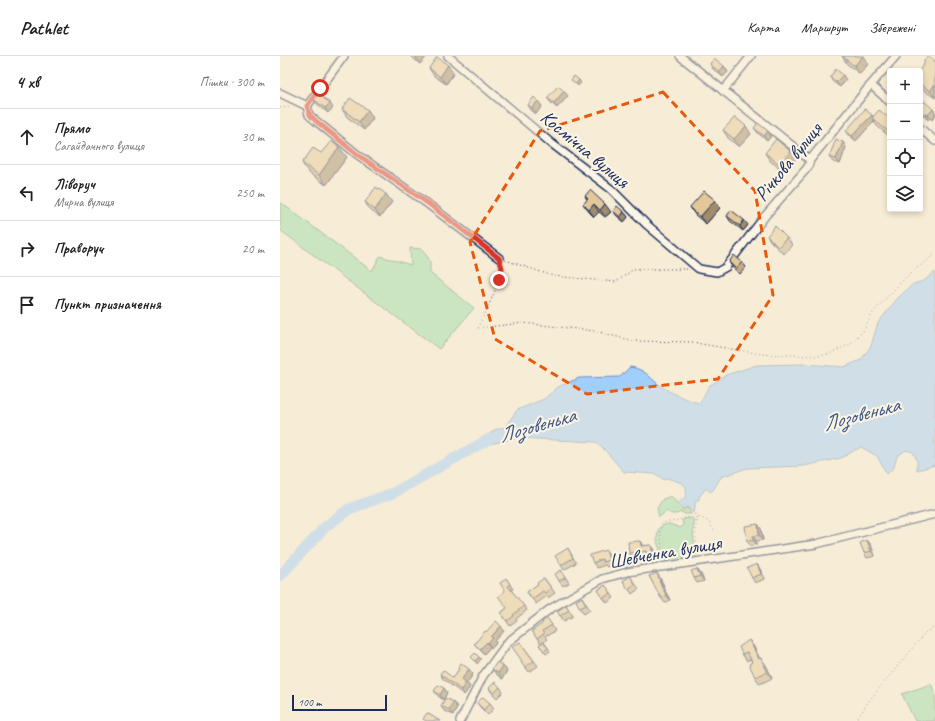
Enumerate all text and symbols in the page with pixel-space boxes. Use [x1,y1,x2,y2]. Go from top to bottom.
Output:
text: Pathlet [20,16,68,40]
text: Карта [747,19,779,36]
text: Маршрут [801,19,847,36]
text: Збережені [869,19,915,36]
map controls [887,68,923,212]
button: + [887,68,923,104]
text: 4 хв [16,72,39,93]
text: Пішки · 300 m [200,74,264,90]
route start [311,79,329,97]
street label: Космічна вулиця [535,104,635,194]
button: − [887,104,923,140]
street label: Річкова вулиця [749,116,828,206]
text: Прямо [54,119,90,138]
icon: ahead [16,126,38,148]
text: 30 m [242,129,264,145]
text: Сагайдачного вулиця [54,138,144,154]
button: locate [887,140,923,176]
text: Ліворуч [54,175,95,194]
button: layers [887,176,923,212]
icon: left [16,182,38,204]
text: 250 m [236,185,264,201]
text: Мирна вулиця [54,194,113,210]
icon: right [16,238,38,260]
text: Праворуч [54,239,103,258]
text: 20 m [242,241,264,257]
route end [490,271,508,289]
icon: arrive [16,294,38,316]
text: Пункт призначення [54,295,161,314]
water label: Лозовенька [820,391,904,438]
water label: Лозовенька [496,401,580,449]
street label: Шевченка вулиця [607,529,725,574]
scale bar [292,693,387,712]
text: 100 m [298,695,322,709]

